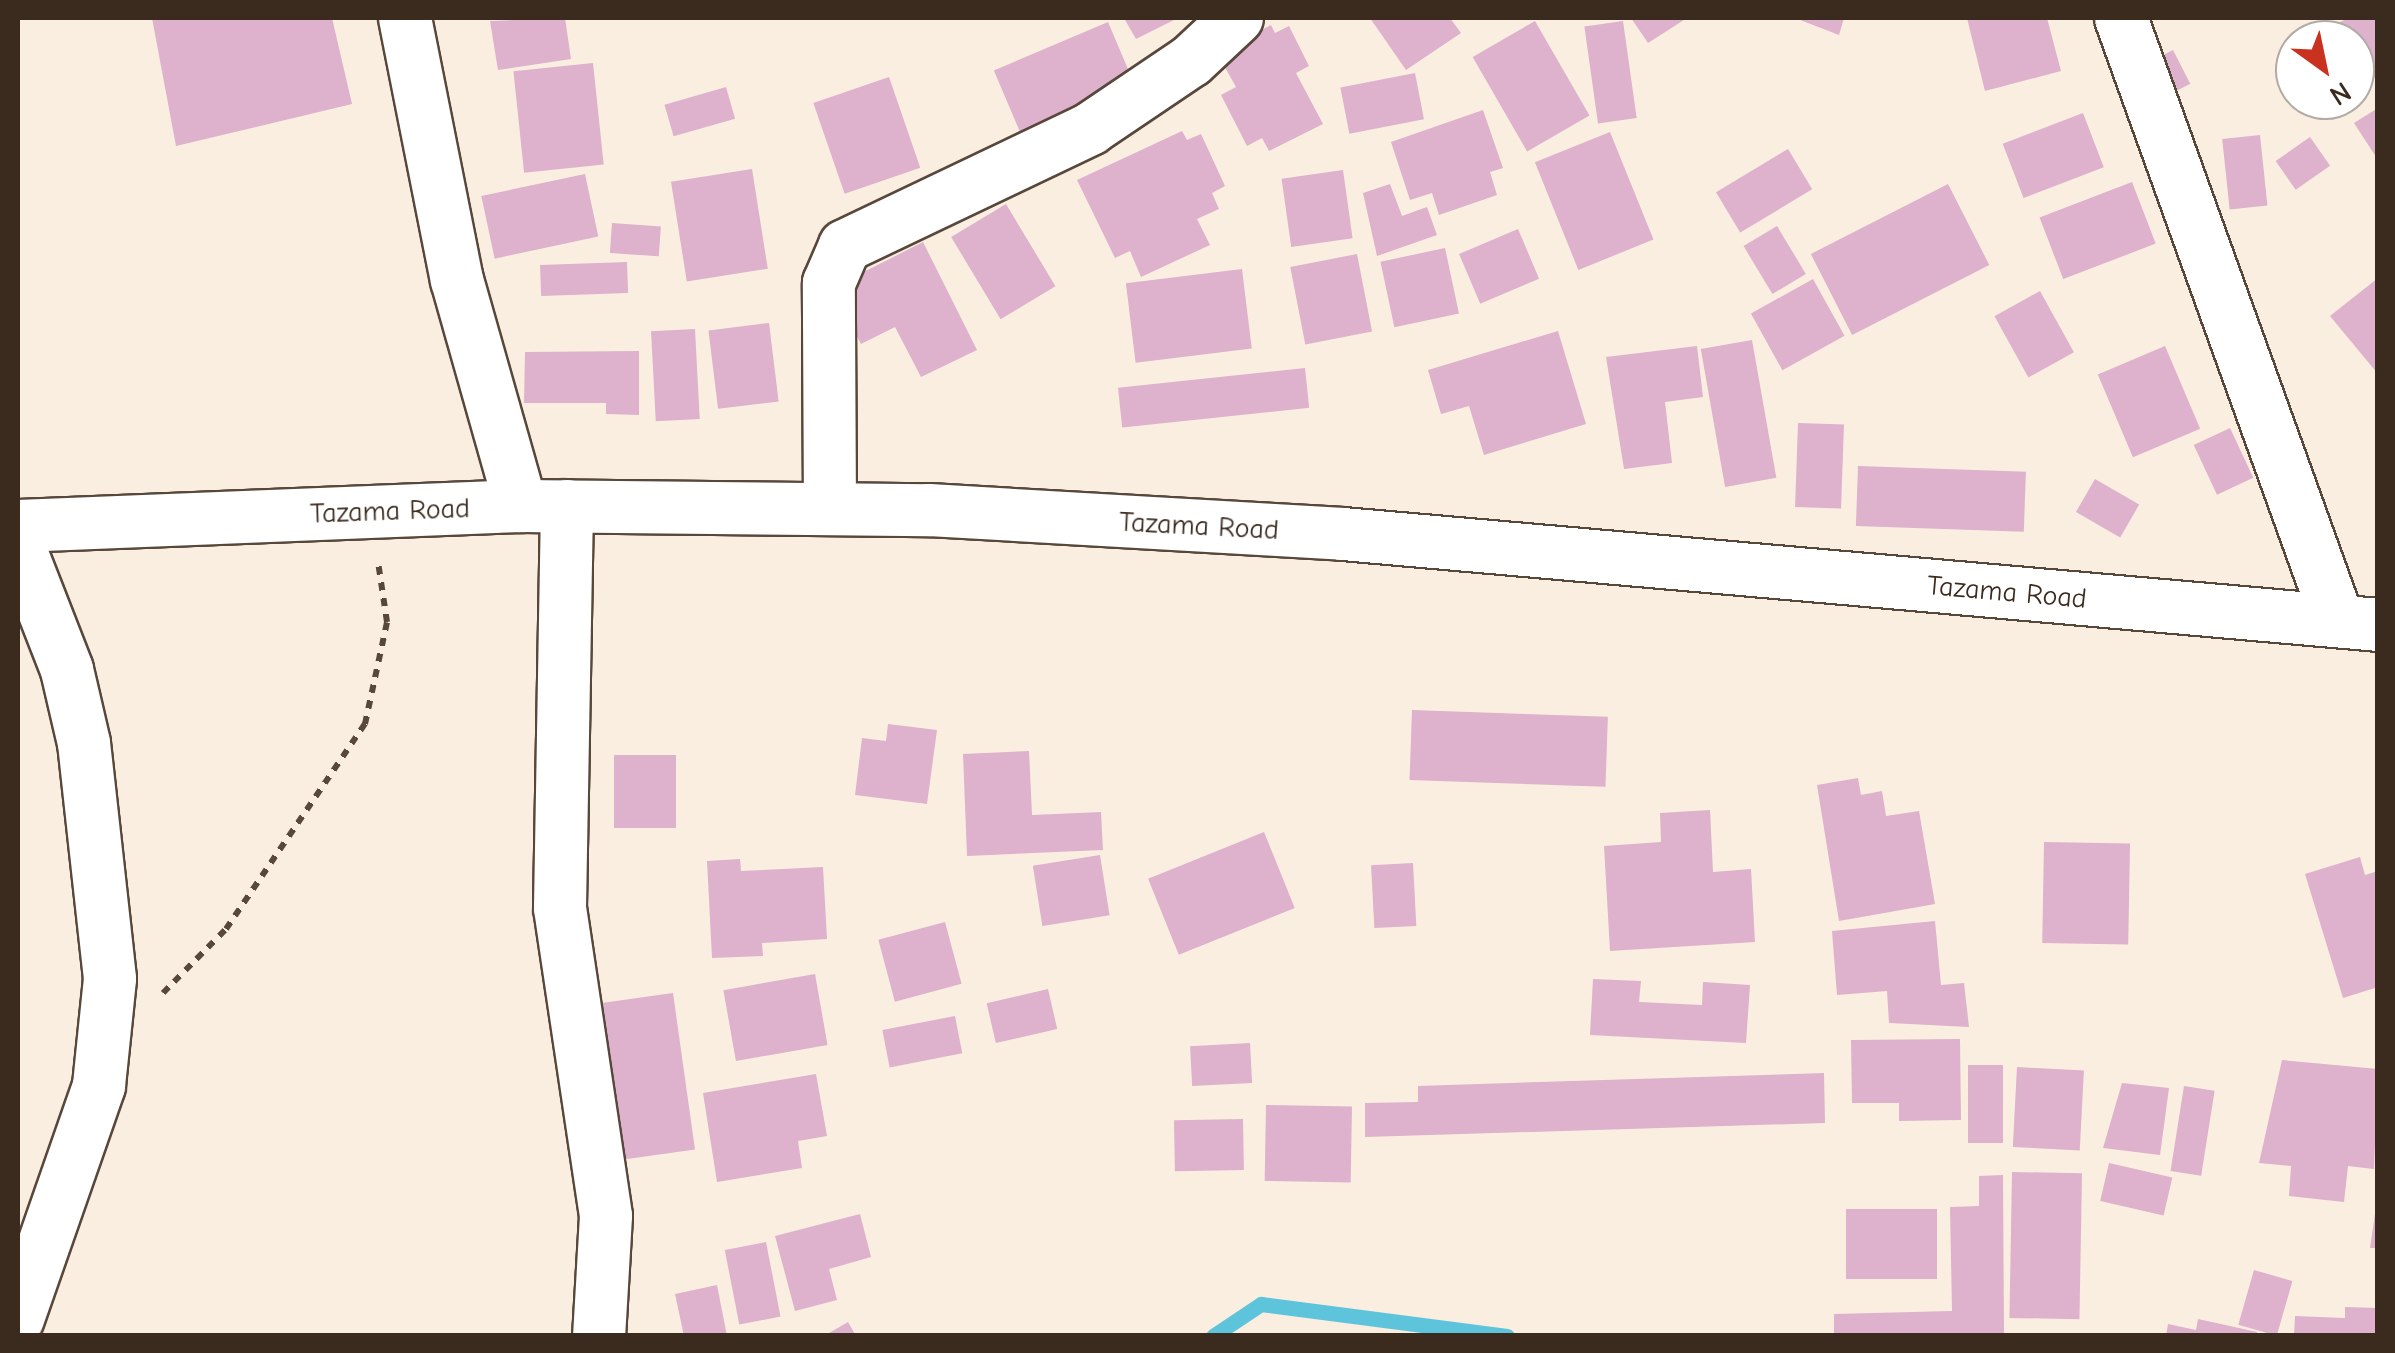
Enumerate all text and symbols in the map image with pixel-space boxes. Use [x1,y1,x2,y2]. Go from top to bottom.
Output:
north arrow [2275,20,2375,120]
text: N [2324,75,2357,112]
street label: Tazama Road [310,491,470,531]
street label: Tazama Road [1118,505,1280,547]
street label: Tazama Road [1926,568,2088,616]

